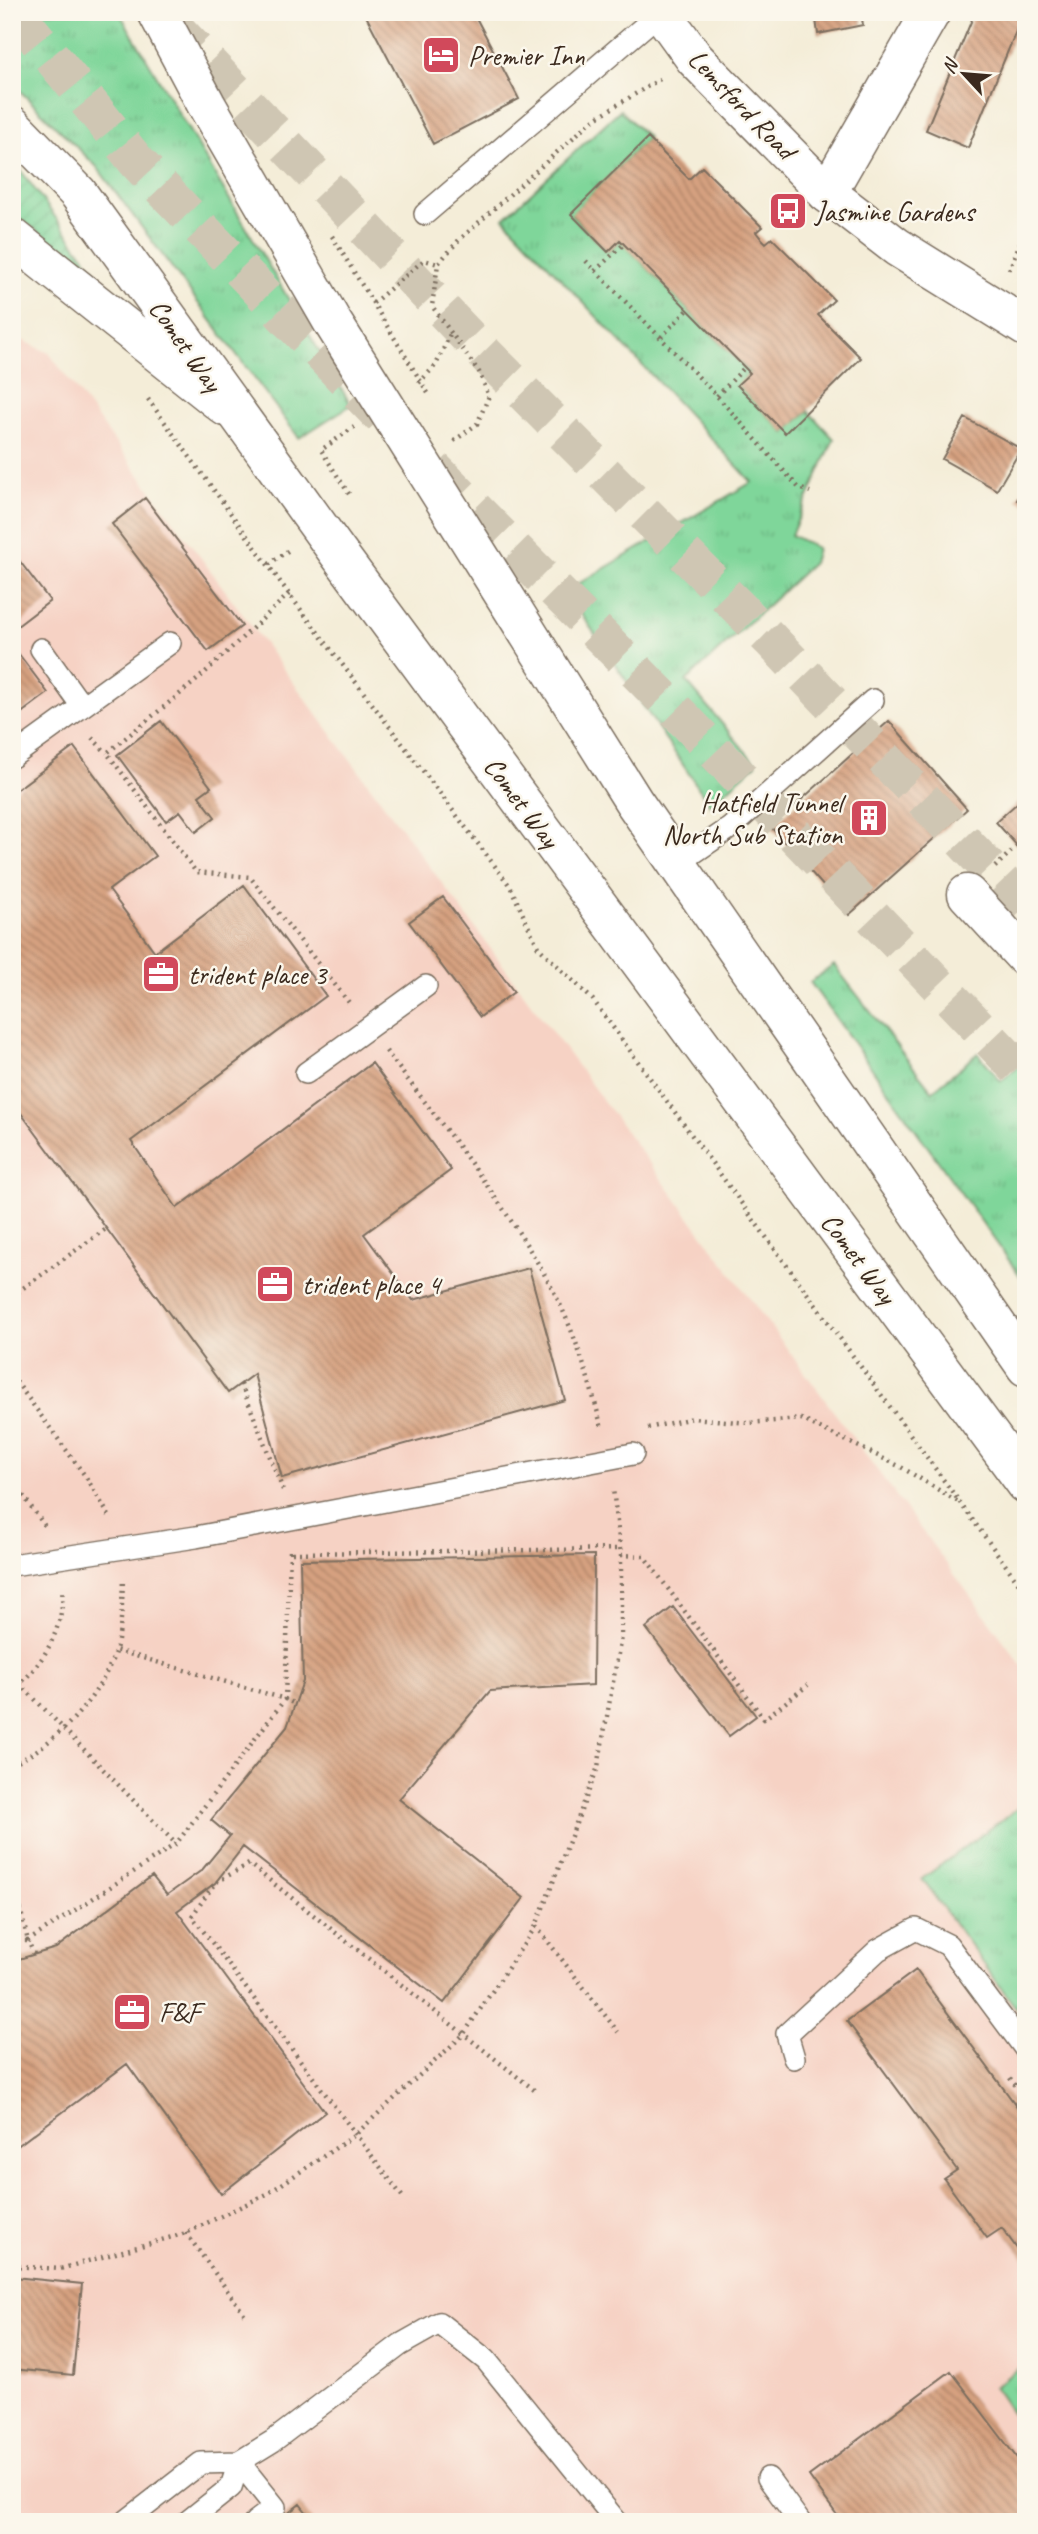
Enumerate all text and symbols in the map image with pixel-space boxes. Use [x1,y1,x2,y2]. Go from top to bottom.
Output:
hotel icon: Premier Inn [420,34,462,76]
place label: Premier Inn [468,38,585,73]
north arrow [930,38,1000,108]
street label: Lemsford Road [681,41,806,169]
text: N [936,54,964,78]
bus stop icon: Jasmine Gardens [767,190,809,232]
place label: Jasmine Gardens [813,194,977,229]
street label: Comet Way [142,292,232,400]
street label: Comet Way [476,749,569,856]
place label: Hatfield Tunnel North Sub Station [663,785,847,852]
building icon: Hatfield Tunnel North Sub Station [848,797,890,839]
office icon: trident place 3 [140,953,182,995]
place label: trident place 3 [188,957,329,992]
street label: Comet Way [813,1205,906,1312]
office icon: trident place 4 [254,1263,296,1305]
place label: trident place 4 [302,1267,443,1302]
office icon: F&F [111,1991,153,2033]
place label: F&F [159,1995,207,2030]

